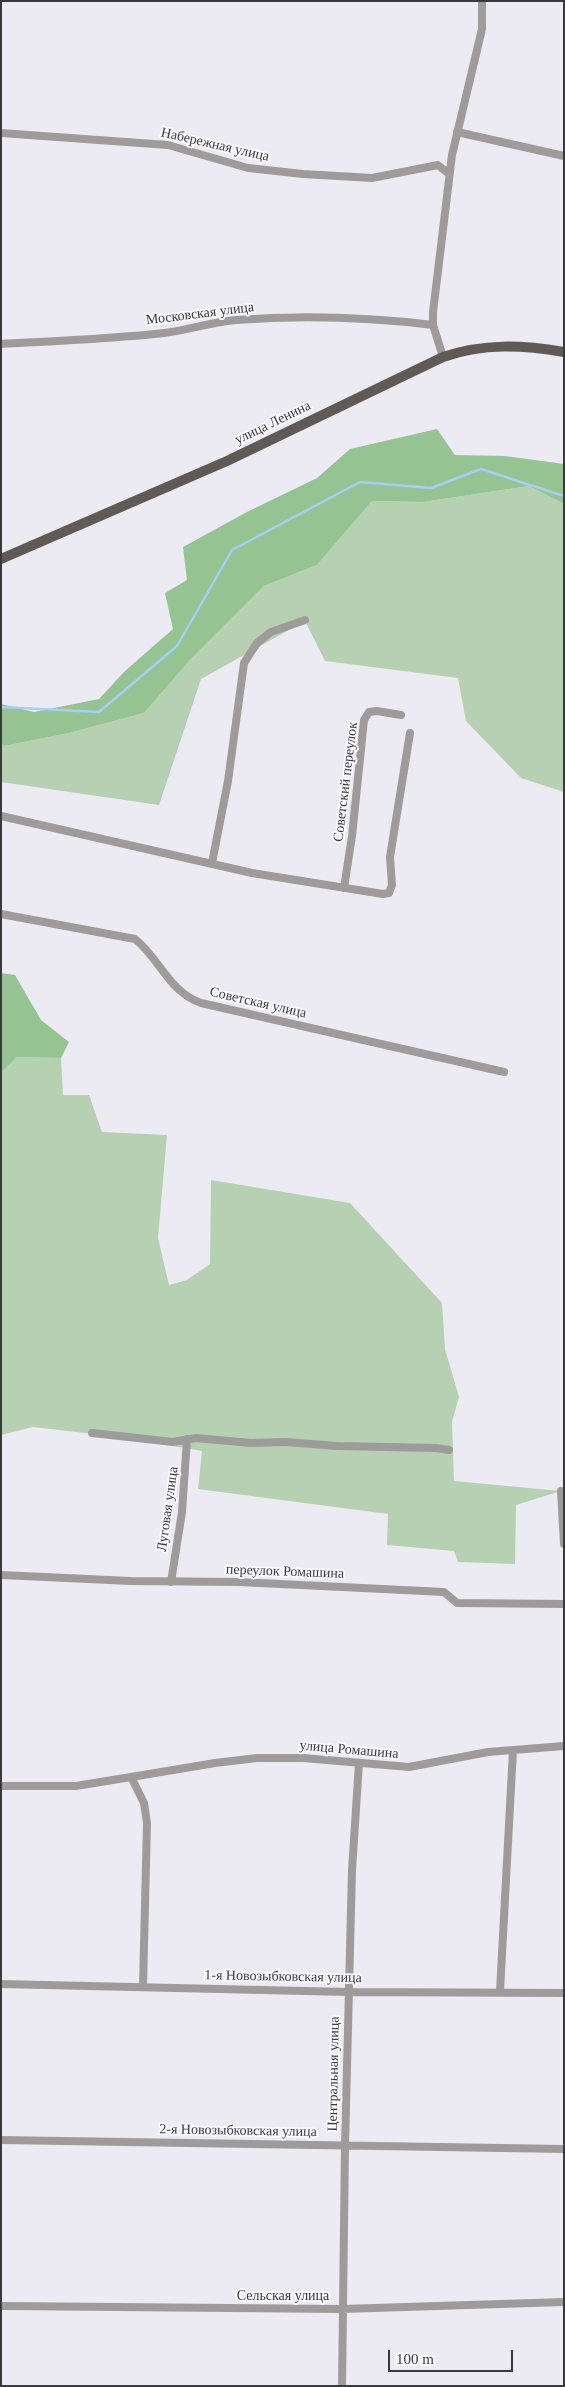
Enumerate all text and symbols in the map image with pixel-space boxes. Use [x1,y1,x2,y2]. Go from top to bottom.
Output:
street label: Набережная улица [159,124,271,166]
street label: Московская улица [145,299,255,329]
street label: улица Ленина [232,397,314,449]
street label: Советский переулок [330,721,362,843]
street label: Советская улица [208,984,308,1022]
street label: Луговая улица [154,1465,182,1553]
street label: переулок Ромашина [226,1562,344,1582]
street label: улица Ромашина [299,1737,399,1763]
street label: 1-я Новозыбковская улица [204,1967,362,1987]
street label: Центральная улица [325,2016,343,2132]
street label: 2-я Новозыбковская улица [159,2121,317,2141]
street label: Сельская улица [237,2288,329,2304]
scale bar [390,2340,515,2372]
text: 100 m [396,2351,434,2367]

